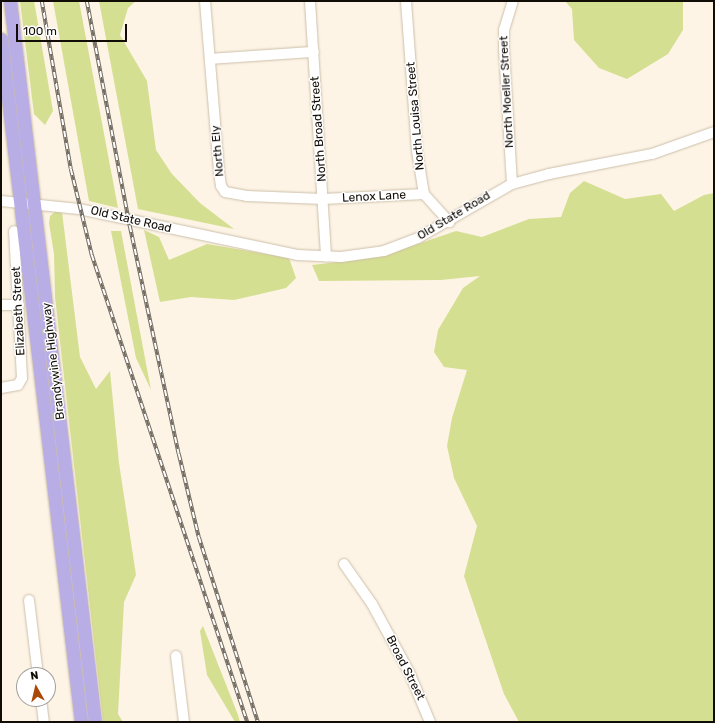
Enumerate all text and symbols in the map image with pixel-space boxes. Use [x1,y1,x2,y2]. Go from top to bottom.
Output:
scale bar [18,16,129,42]
text: 100 m [23,24,57,38]
street label: North Moeller Street [497,35,517,149]
street label: North Louisa Street [404,61,428,171]
street label: North Broad Street [308,76,330,182]
street label: North Ely [209,125,227,177]
street label: Lenox Lane [342,188,406,206]
street label: Old State Road [415,189,493,243]
street label: Old State Road [89,204,173,236]
street label: Elizabeth Street [9,266,29,356]
street label: Brandywine Highway [40,302,68,420]
street label: Broad Street [383,633,427,703]
north arrow [16,667,56,707]
text: N [30,669,39,683]

